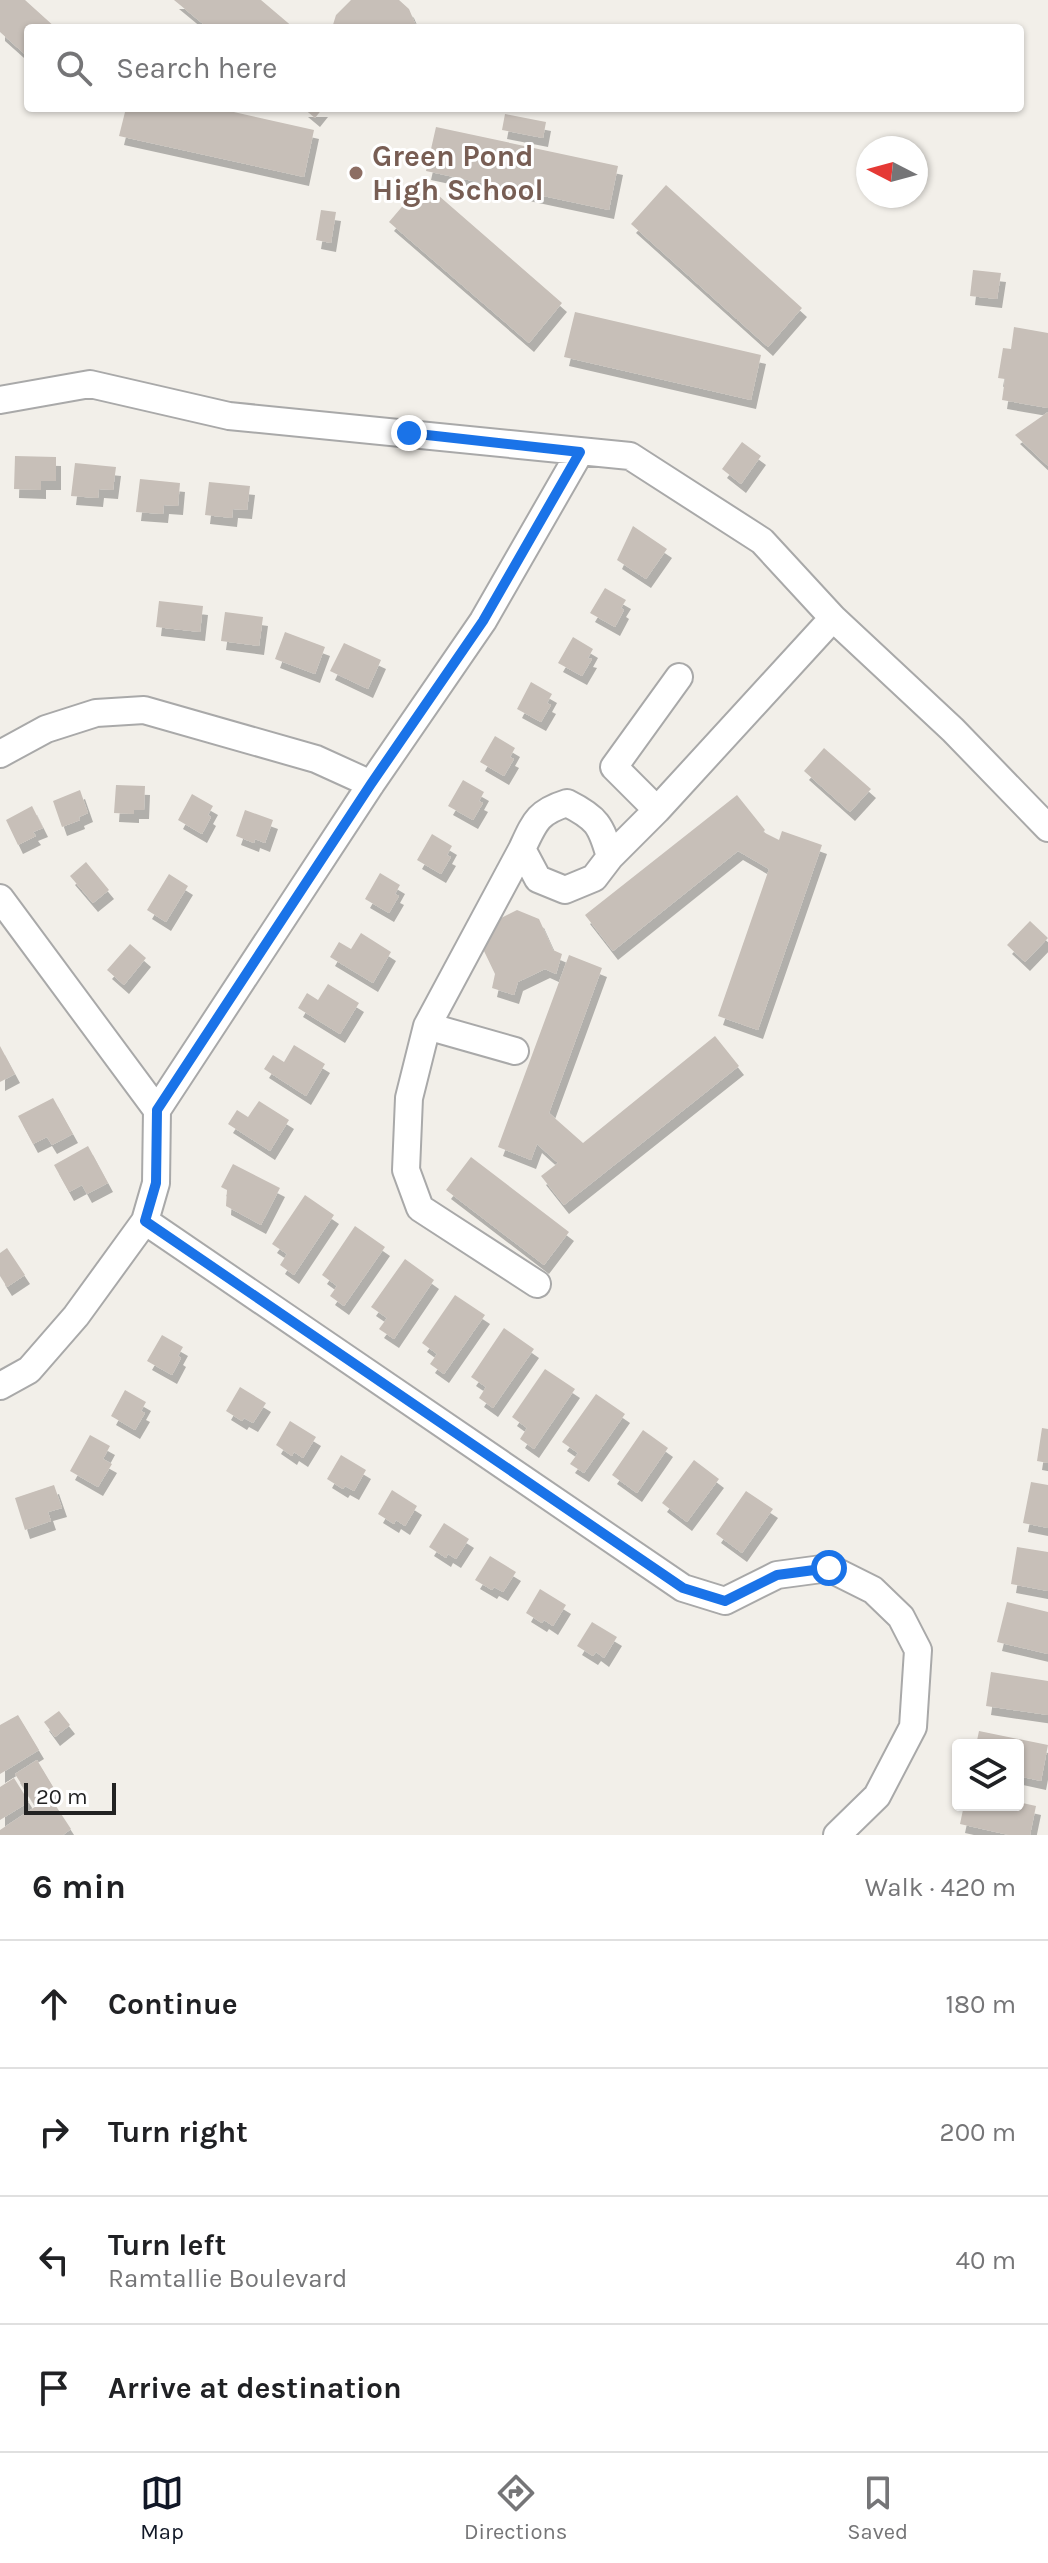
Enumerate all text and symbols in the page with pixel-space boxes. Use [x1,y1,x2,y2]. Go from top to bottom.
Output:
search box [24,24,1024,112]
icon: search [52,46,96,90]
text: Search here [116,50,277,86]
north arrow [856,136,928,208]
place label: Green Pond High School [372,138,544,208]
marker: Green Pond High School [347,164,365,182]
route end [391,415,427,451]
route start [811,1550,847,1586]
map controls [952,1739,1024,1811]
button: layers [952,1739,1024,1811]
scale bar [24,1779,116,1815]
text: 20 m [36,1784,88,1810]
text: 6 min [32,1867,126,1907]
text: Walk · 420 m [865,1872,1016,1903]
icon: ahead [32,1982,76,2026]
text: Continue [108,1986,238,2022]
text: 180 m [946,1989,1016,2020]
icon: right [32,2110,76,2154]
text: Turn right [108,2114,248,2150]
text: 200 m [940,2117,1016,2148]
text: Turn left [108,2227,226,2263]
icon: left [32,2238,76,2282]
text: 40 m [956,2245,1016,2276]
text: Ramtallie Boulevard [108,2263,347,2294]
icon: arrive [32,2366,76,2410]
text: Arrive at destination [108,2370,402,2406]
tab: Map [140,2471,184,2545]
tab: Directions [464,2471,567,2545]
tab: Saved [847,2471,908,2545]

